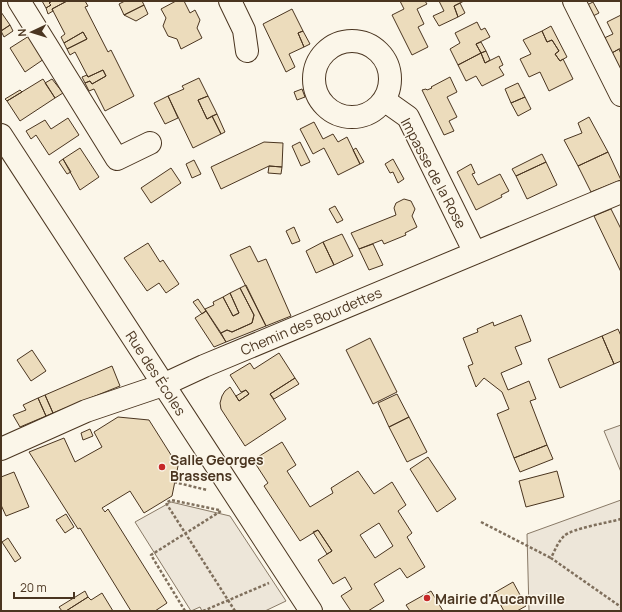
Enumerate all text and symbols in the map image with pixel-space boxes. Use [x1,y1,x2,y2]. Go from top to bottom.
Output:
north arrow [12,12,52,52]
text: N [14,28,29,37]
street label: Impasse de la Rose [397,114,471,232]
street label: Chemin des Bourdettes [237,283,385,359]
street label: Rue des Écoles [122,327,190,419]
place label: Salle Georges Brassens [170,450,264,485]
marker: Salle Georges Brassens [157,462,167,472]
scale bar [14,574,74,600]
text: 20 m [20,579,47,596]
place label: Mairie d'Aucamville [435,589,565,608]
marker: Mairie d'Aucamville [422,593,432,603]

